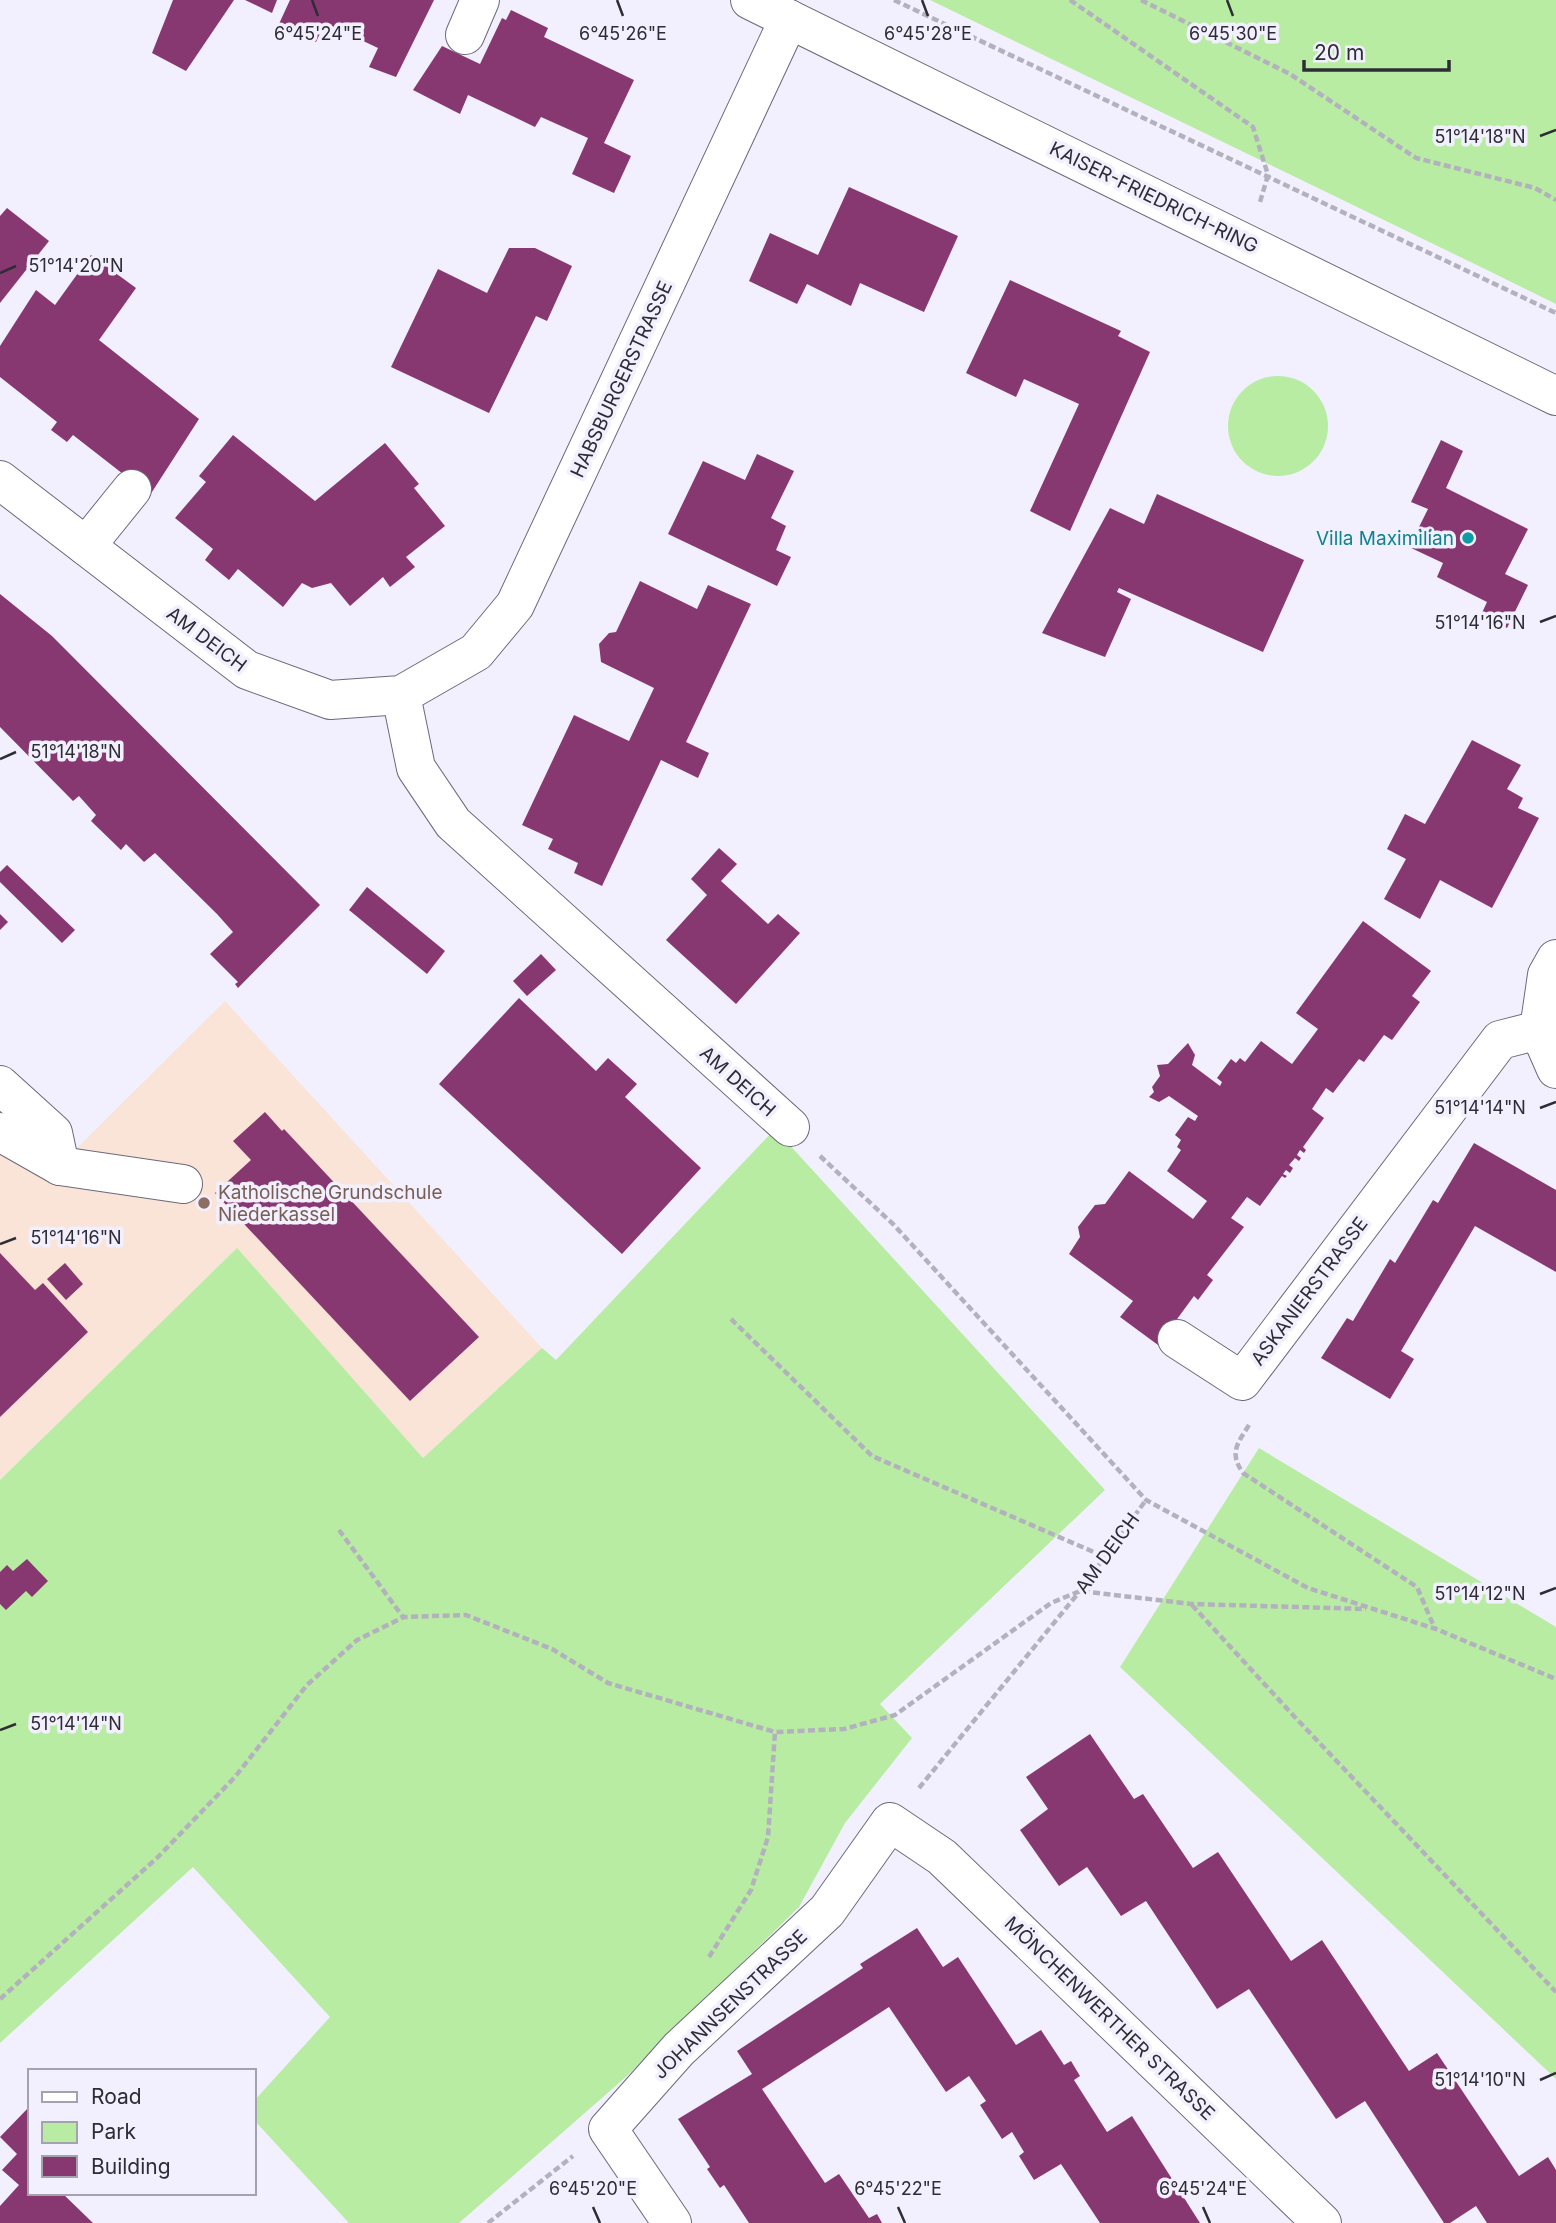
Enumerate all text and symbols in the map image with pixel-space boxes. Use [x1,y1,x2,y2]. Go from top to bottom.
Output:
text: 6°45'24"E [274,23,362,44]
text: 6°45'26"E [579,23,667,44]
text: 6°45'28"E [884,23,972,44]
text: 6°45'30"E [1189,23,1277,44]
scale bar [1304,28,1449,72]
text: 20 m [1314,40,1364,65]
text: 51°14'18"N [1434,126,1526,147]
street label: KAISER-FRIEDRICH-RING [1046,137,1262,258]
text: 51°14'20"N [28,255,124,276]
street label: HABSBURGERSTRASSE [566,277,677,481]
place label: Villa Maximilian [1316,527,1454,550]
marker: Villa Maximilian [1460,530,1476,546]
street label: AM DEICH [162,602,251,677]
text: 51°14'16"N [1434,612,1526,633]
text: 51°14'18"N [30,741,122,762]
street label: AM DEICH [695,1041,780,1121]
text: 51°14'14"N [1434,1097,1526,1118]
place label: Katholische Grundschule Niederkassel [218,1181,442,1226]
marker: Katholische Grundschule Niederkassel [196,1195,212,1211]
street label: ASKANIERSTRASSE [1246,1213,1373,1370]
text: 51°14'16"N [30,1227,122,1248]
street label: AM DEICH [1071,1509,1144,1598]
text: 51°14'12"N [1434,1583,1526,1604]
text: 51°14'14"N [30,1713,122,1734]
street label: MÖNCHENWERTHER STRASSE [1000,1912,1219,2125]
street label: JOHANNSENSTRASSE [649,1925,812,2084]
legend [28,2069,256,2195]
text: 51°14'10"N [1434,2069,1526,2090]
text: Road [91,2084,142,2109]
text: Park [91,2119,136,2144]
text: Building [91,2154,171,2179]
text: 6°45'20"E [549,2178,637,2199]
text: 6°45'22"E [854,2178,942,2199]
text: 6°45'24"E [1159,2178,1247,2199]

